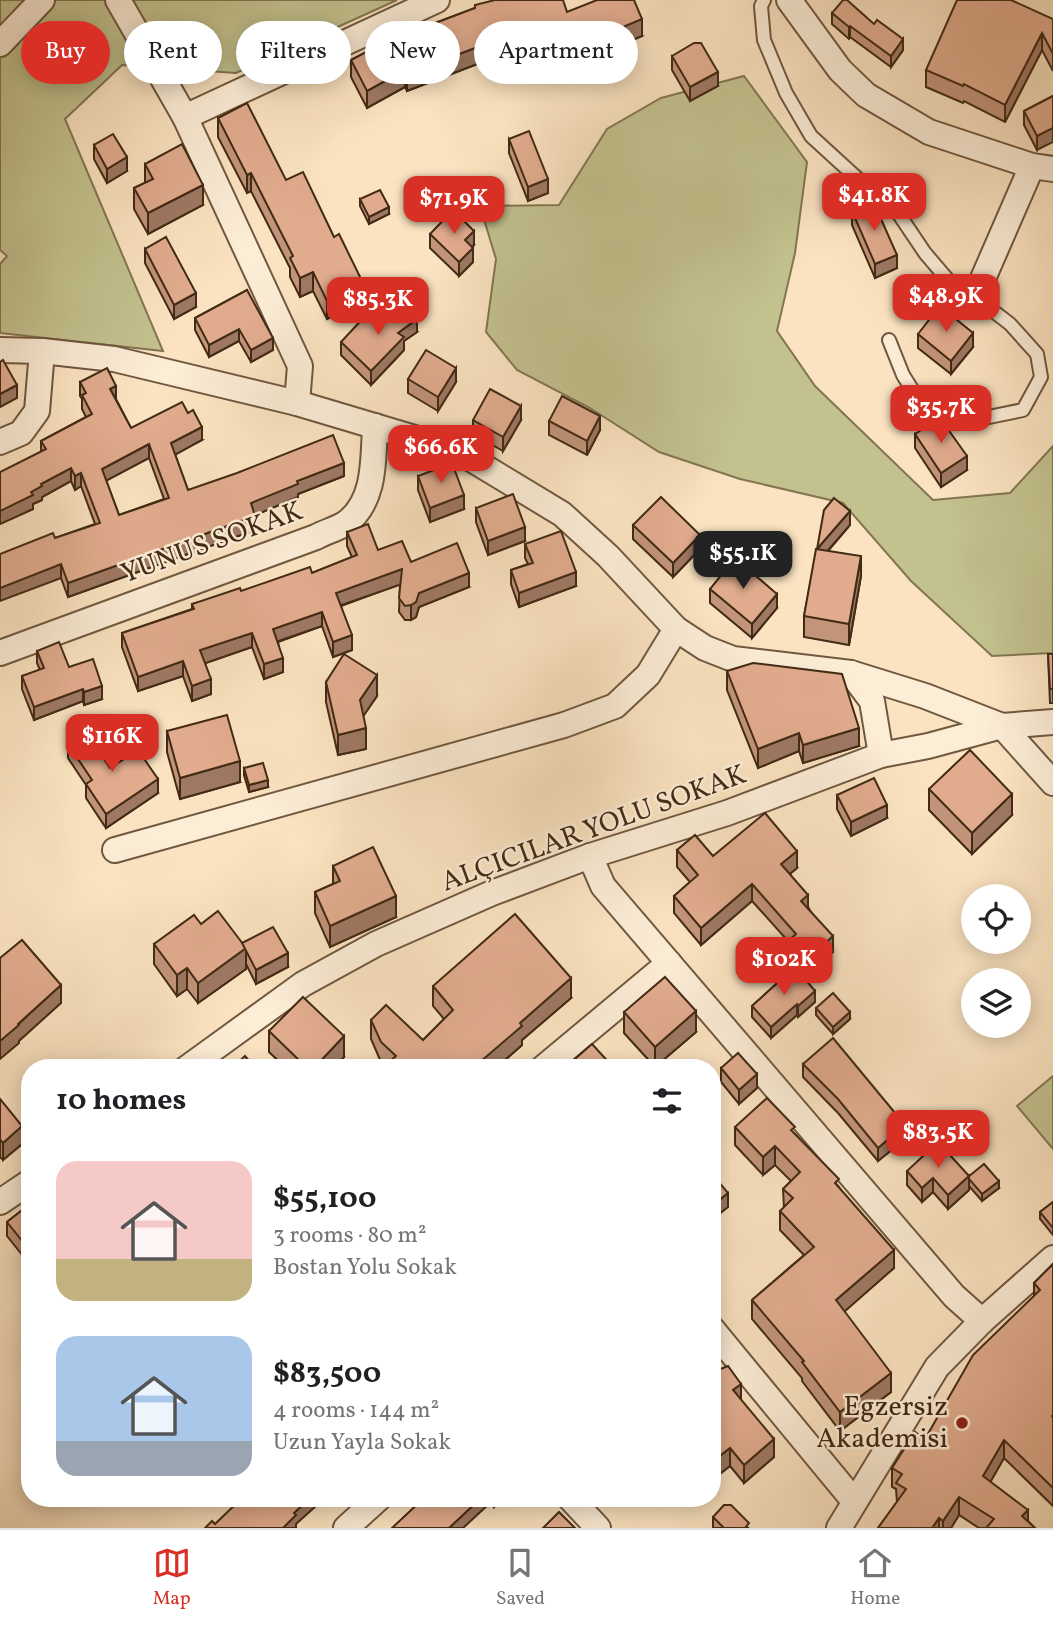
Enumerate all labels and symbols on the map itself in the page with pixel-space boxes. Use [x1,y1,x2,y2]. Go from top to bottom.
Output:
pin: $41.8K [817,174,931,233]
pin: $71.9K [397,176,511,236]
pin: $48.9K [889,274,1003,334]
pin: $85.3K [321,278,435,337]
pin: $35.7K [884,386,998,445]
pin: $66.6K [384,426,498,485]
street label: YUNUS SOKAK [116,492,308,594]
pin: $55.1K [686,532,800,591]
pin: $116K [63,714,161,774]
street label: ALÇICILAR YOLU SOKAK [436,756,752,902]
pin: $102K [735,937,833,997]
pin: $83.5K [881,1110,995,1170]
place label: Egzersiz Akademisi [816,1388,948,1459]
marker: Egzersiz Akademisi [954,1415,970,1431]

